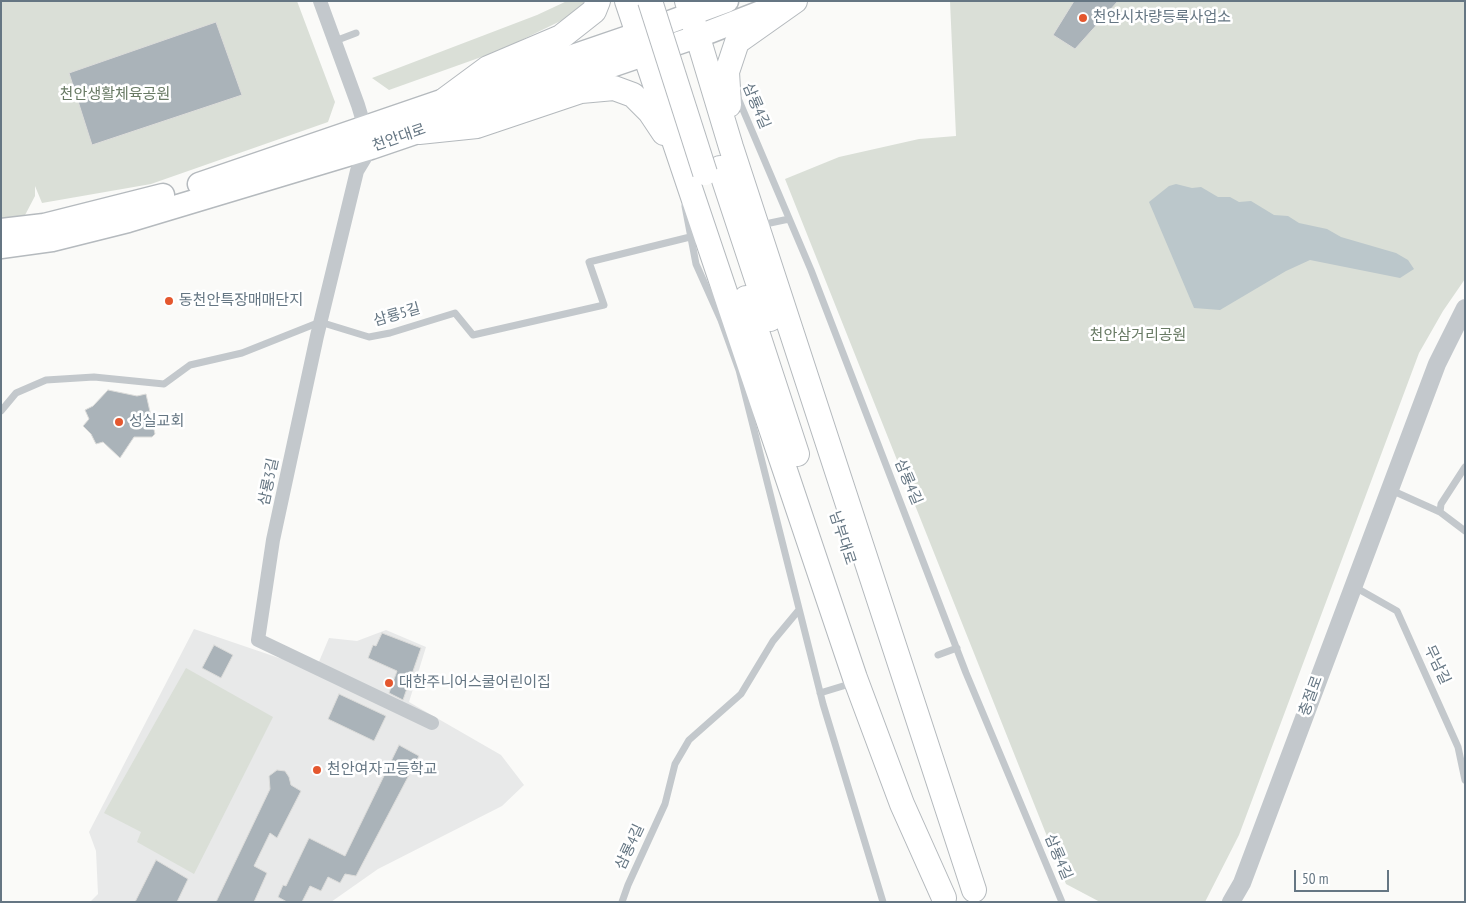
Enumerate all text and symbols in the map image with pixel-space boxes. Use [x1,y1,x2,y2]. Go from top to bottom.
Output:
place label: 천안시차량등록사업소 [1093,9,1231,27]
marker: 천안시차량등록사업소 [1077,12,1089,24]
street label: 삼룡4길 [738,80,774,132]
park label: 천안생활체육공원 [60,86,170,104]
street label: 천안대로 [370,121,428,155]
place label: 동천안특장매매단지 [179,292,303,310]
marker: 동천안특장매매단지 [163,295,175,307]
street label: 삼룡5길 [371,300,423,330]
park label: 천안삼거리공원 [1090,327,1186,345]
place label: 성실교회 [129,413,184,431]
marker: 성실교회 [113,416,125,428]
street label: 삼룡4길 [890,456,926,508]
street label: 삼룡3길 [255,457,283,507]
street label: 남부대로 [825,509,859,567]
street label: 무남길 [1420,642,1454,688]
street label: 충절로 [1295,673,1327,719]
place label: 대한주니어스쿨어린이집 [399,674,551,692]
marker: 대한주니어스쿨어린이집 [383,677,395,689]
place label: 천안여자고등학교 [327,761,437,779]
marker: 천안여자고등학교 [311,764,323,776]
street label: 삼룡4길 [612,821,648,873]
street label: 삼룡4길 [1040,831,1076,883]
scale bar [1296,860,1391,892]
text: 50 m [1302,869,1328,888]

